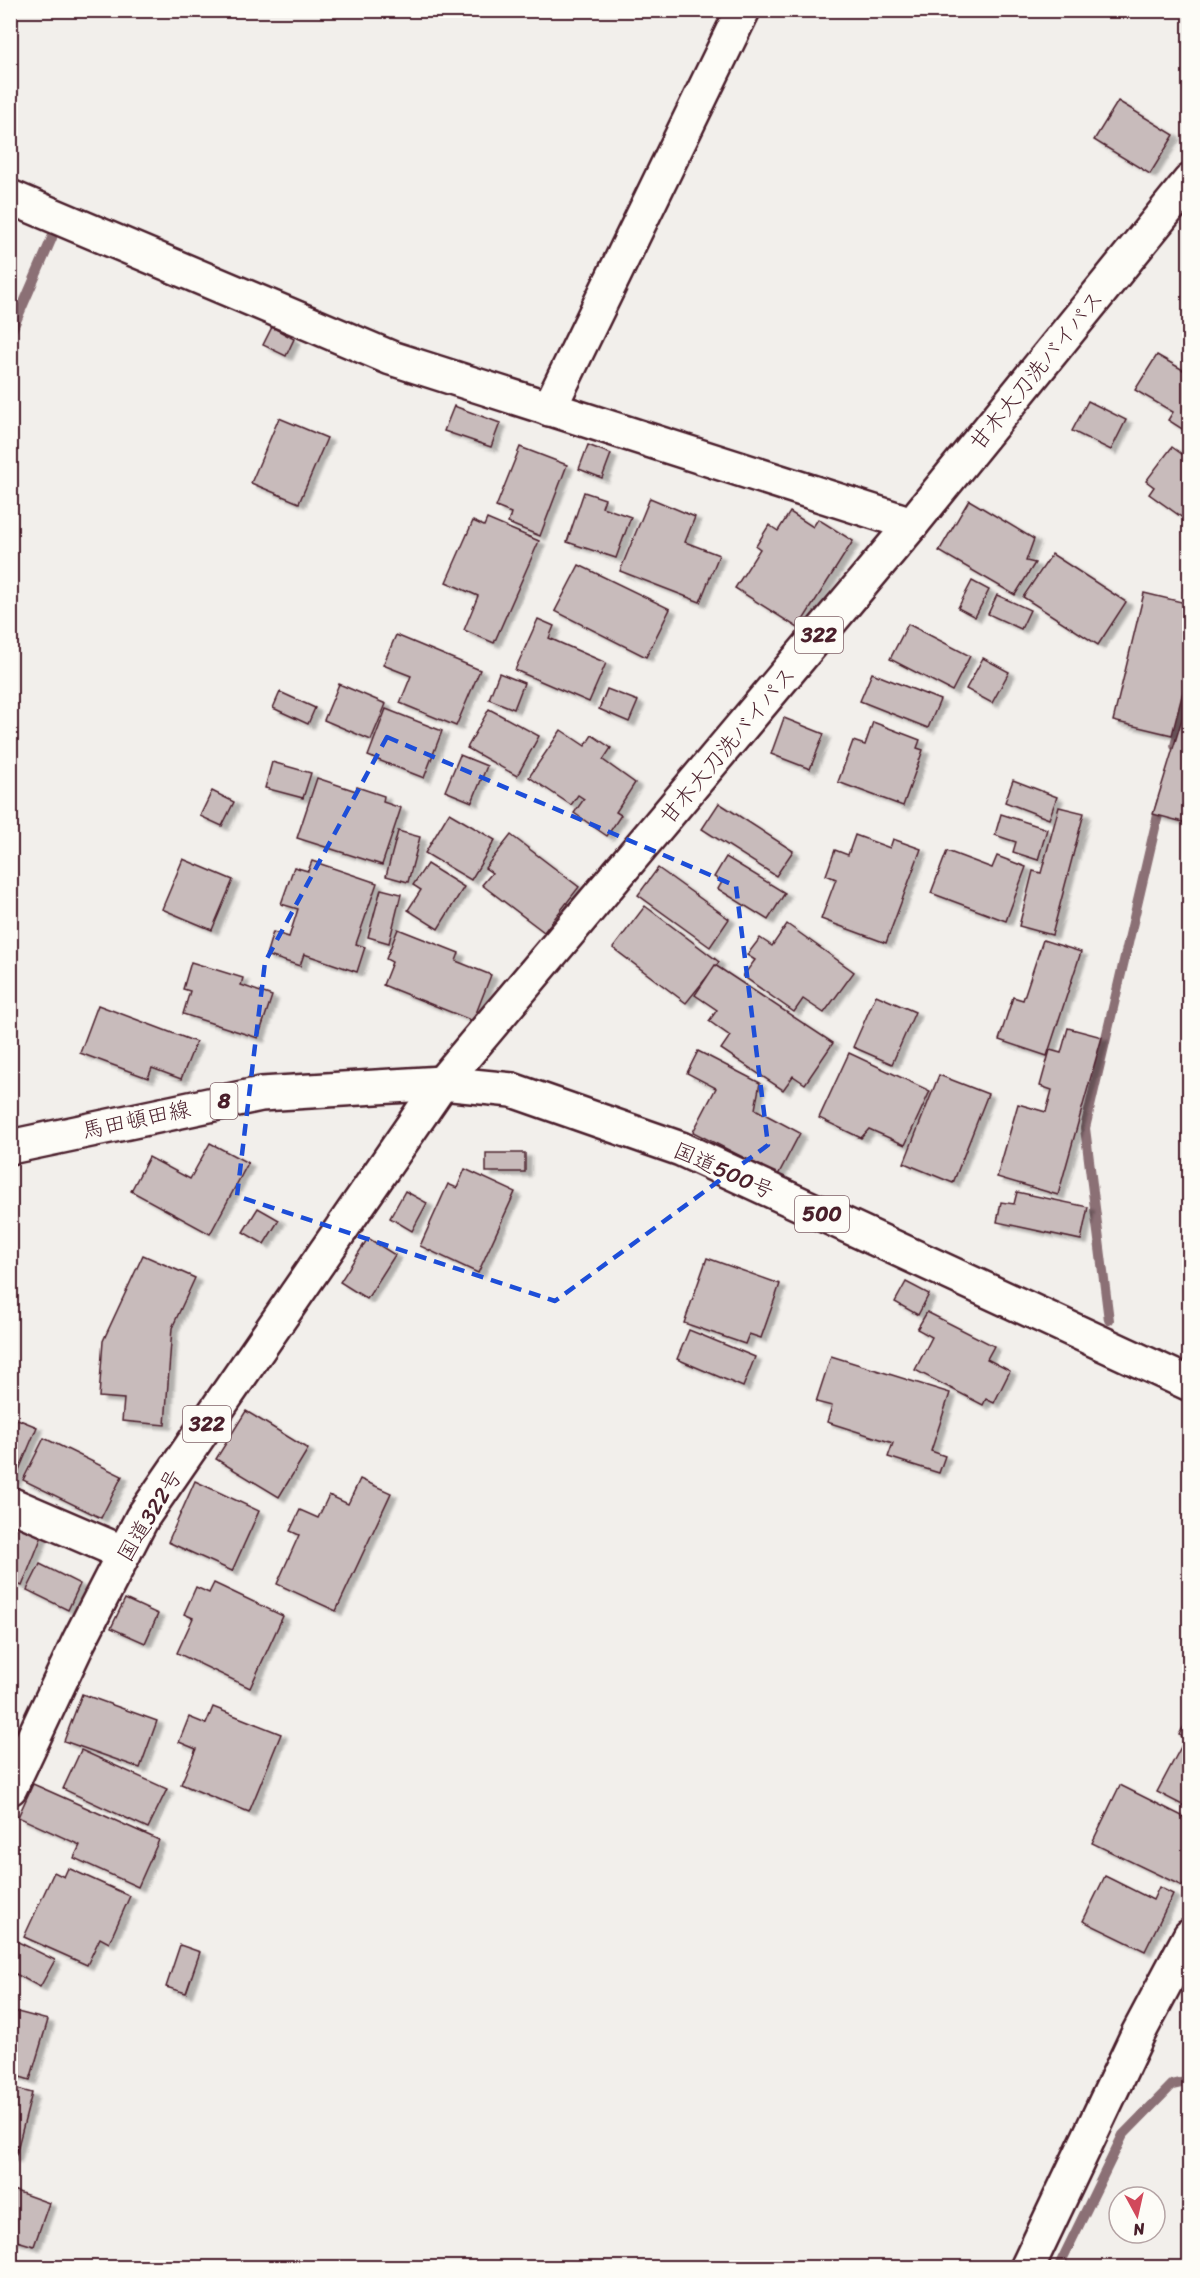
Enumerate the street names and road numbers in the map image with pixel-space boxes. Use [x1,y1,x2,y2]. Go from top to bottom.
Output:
street label: 甘木大刀洗バイパス [959,281,1114,459]
road number: 322 [795,617,843,653]
street label: 甘木大刀洗バイパス [649,657,806,834]
road number: 8 [210,1083,238,1119]
street label: 馬田頓田線 [78,1089,194,1150]
street label: 国道500号 [667,1131,781,1210]
road number: 500 [795,1196,849,1232]
road number: 322 [183,1406,231,1442]
street label: 国道322号 [106,1461,193,1570]

